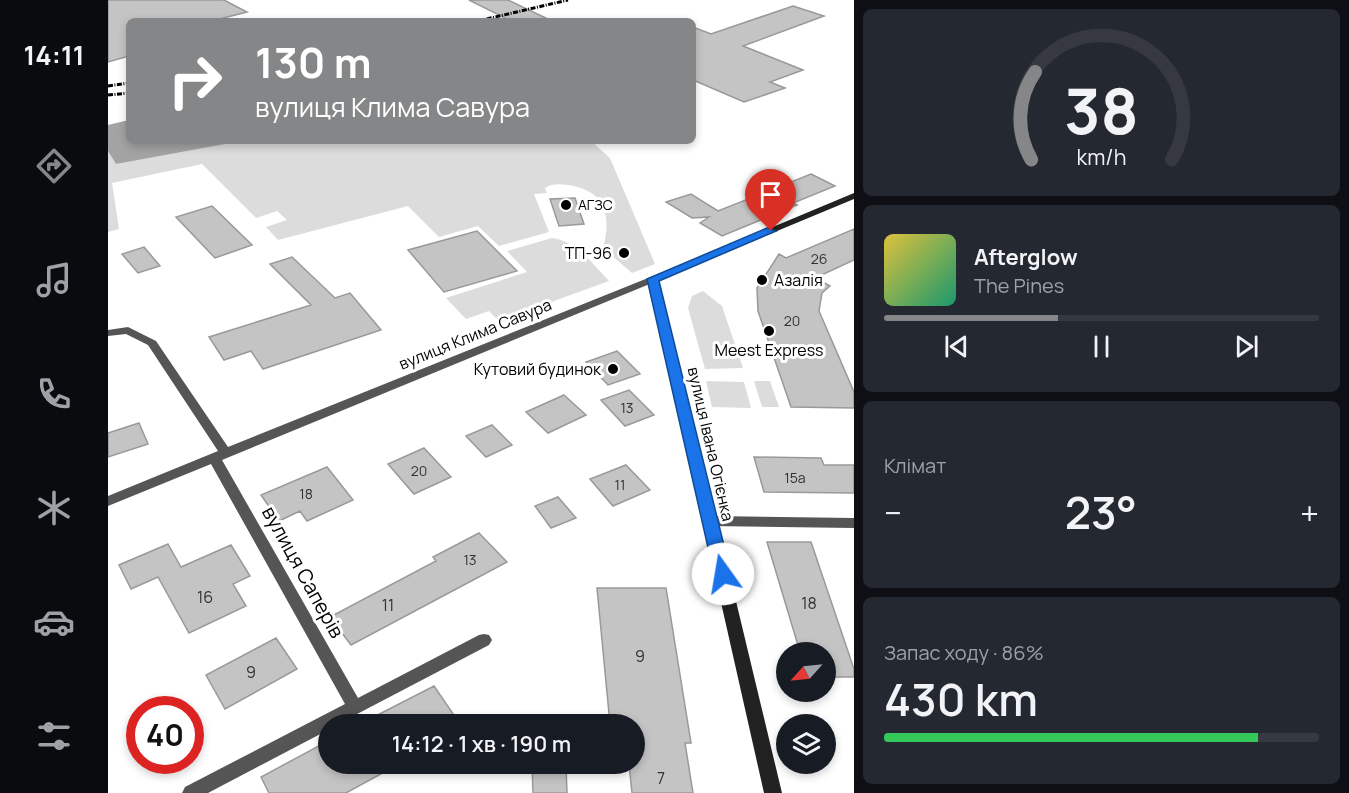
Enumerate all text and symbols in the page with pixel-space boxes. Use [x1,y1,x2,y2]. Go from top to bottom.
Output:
text: 130 m [255,33,372,91]
text: 14:11 [23,36,85,73]
icon: right [156,42,234,120]
text: 38 [1064,67,1139,153]
text: вулиця Клима Савура [255,88,530,125]
text: km/h [1077,142,1126,171]
icon: directions [33,145,75,187]
pin [745,169,796,231]
icon: arrive [754,178,787,211]
place label: АГЗС [578,195,613,214]
marker: АГЗС [559,198,573,212]
place label: ТП-96 [565,242,612,264]
text: Afterglow [974,242,1078,272]
marker: ТП-96 [617,246,631,260]
house number: 26 [811,249,827,268]
icon: music [33,259,75,301]
place label: Азалія [774,269,823,291]
text: The Pines [974,272,1064,299]
marker: Азалія [755,273,769,287]
street label: вулиця Клима Савура [395,293,555,375]
house number: 20 [784,311,800,330]
marker: Meest Express [762,324,776,338]
icon: previous [940,330,973,363]
icon: pause [1085,330,1118,363]
icon: next [1230,330,1263,363]
place label: Meest Express [715,339,823,361]
place label: Кутовий будинок [474,358,602,380]
marker: Кутовий будинок [606,362,620,376]
street label: вулиця Івана Огієнка [683,365,739,523]
icon: phone [33,373,75,415]
house number: 13 [620,398,634,417]
text: Клімат [884,452,946,479]
house number: 20 [411,461,427,480]
house number: 15а [784,468,806,487]
house number: 11 [615,475,625,494]
text: 23° [1065,481,1137,543]
house number: 18 [299,484,313,503]
icon: climate [33,487,75,529]
text: − [884,490,902,535]
text: + [1300,490,1319,535]
street label: вулиця Саперів [256,501,351,643]
position arrow [691,542,755,606]
house number: 13 [463,550,477,569]
house number: 16 [197,586,213,608]
house number: 18 [801,592,817,614]
house number: 11 [382,594,394,616]
icon: car [33,601,75,643]
text: Запас ходу · 86% [884,639,1044,666]
north arrow [776,642,836,702]
map controls [776,642,836,774]
house number: 9 [635,645,645,667]
house number: 9 [246,661,256,683]
text: 430 km [884,668,1038,730]
speed limit sign: 40 [126,696,204,774]
button: layers [776,714,836,774]
icon: filters [33,715,75,757]
text: 14:12 · 1 хв · 190 m [392,729,571,759]
house number: 7 [657,767,665,789]

